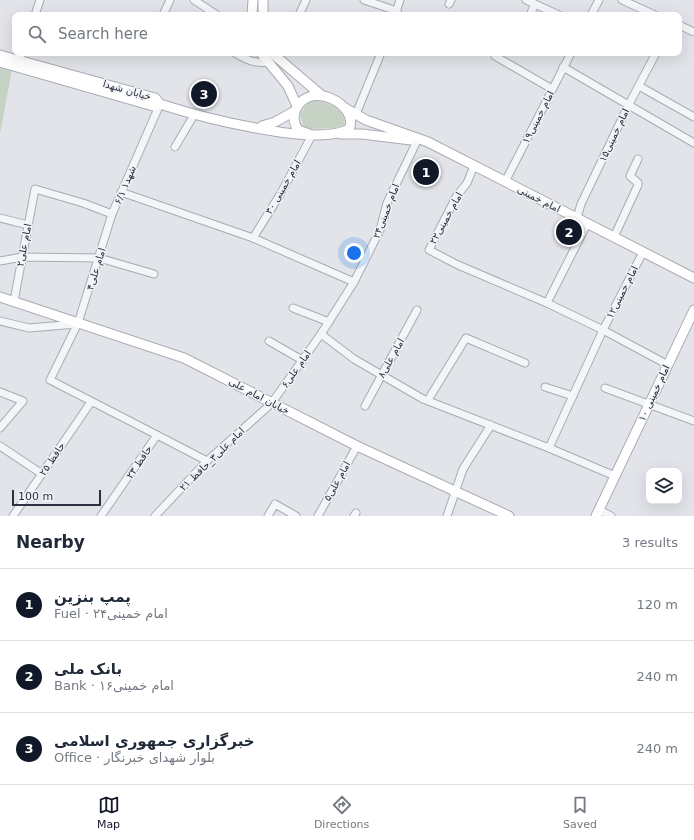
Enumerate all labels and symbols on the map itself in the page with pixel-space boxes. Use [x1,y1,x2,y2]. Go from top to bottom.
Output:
street label: خیابان شهدا [101,78,152,103]
pin: 3 [191,79,217,109]
street label: امام خمینی۱۹ [520,89,556,145]
street label: امام خمینی۱۵ [597,107,631,163]
pin: 1 [413,157,439,187]
street label: امام خمینی ۳۰ [263,158,303,216]
street label: شهد۱ ۶/۱ [112,164,139,206]
street label: امام خمینی۲۴ [371,182,401,240]
street label: امام خمینی [516,183,562,215]
street label: امام خمینی۲۲ [427,190,465,246]
pin: 2 [556,217,582,247]
street label: امام علی۲ [14,223,34,267]
your location [344,243,364,263]
street label: امام علی۴ [84,247,108,291]
street label: امام خمینی۱۲ [604,264,640,320]
street label: امام علی۸ [376,336,406,380]
street label: امام علی۶ [279,348,313,390]
street label: امام خمینی ۱۰ [636,363,672,423]
street label: خیابان امام علی [227,375,291,417]
street label: امام علی۳_حافظ ۲۱ [177,425,247,494]
street label: حافظ ۲۵ [37,440,67,478]
street label: حافظ ۲۳ [124,443,154,481]
street label: امام علی۵ [322,459,352,503]
scale bar [12,488,101,507]

